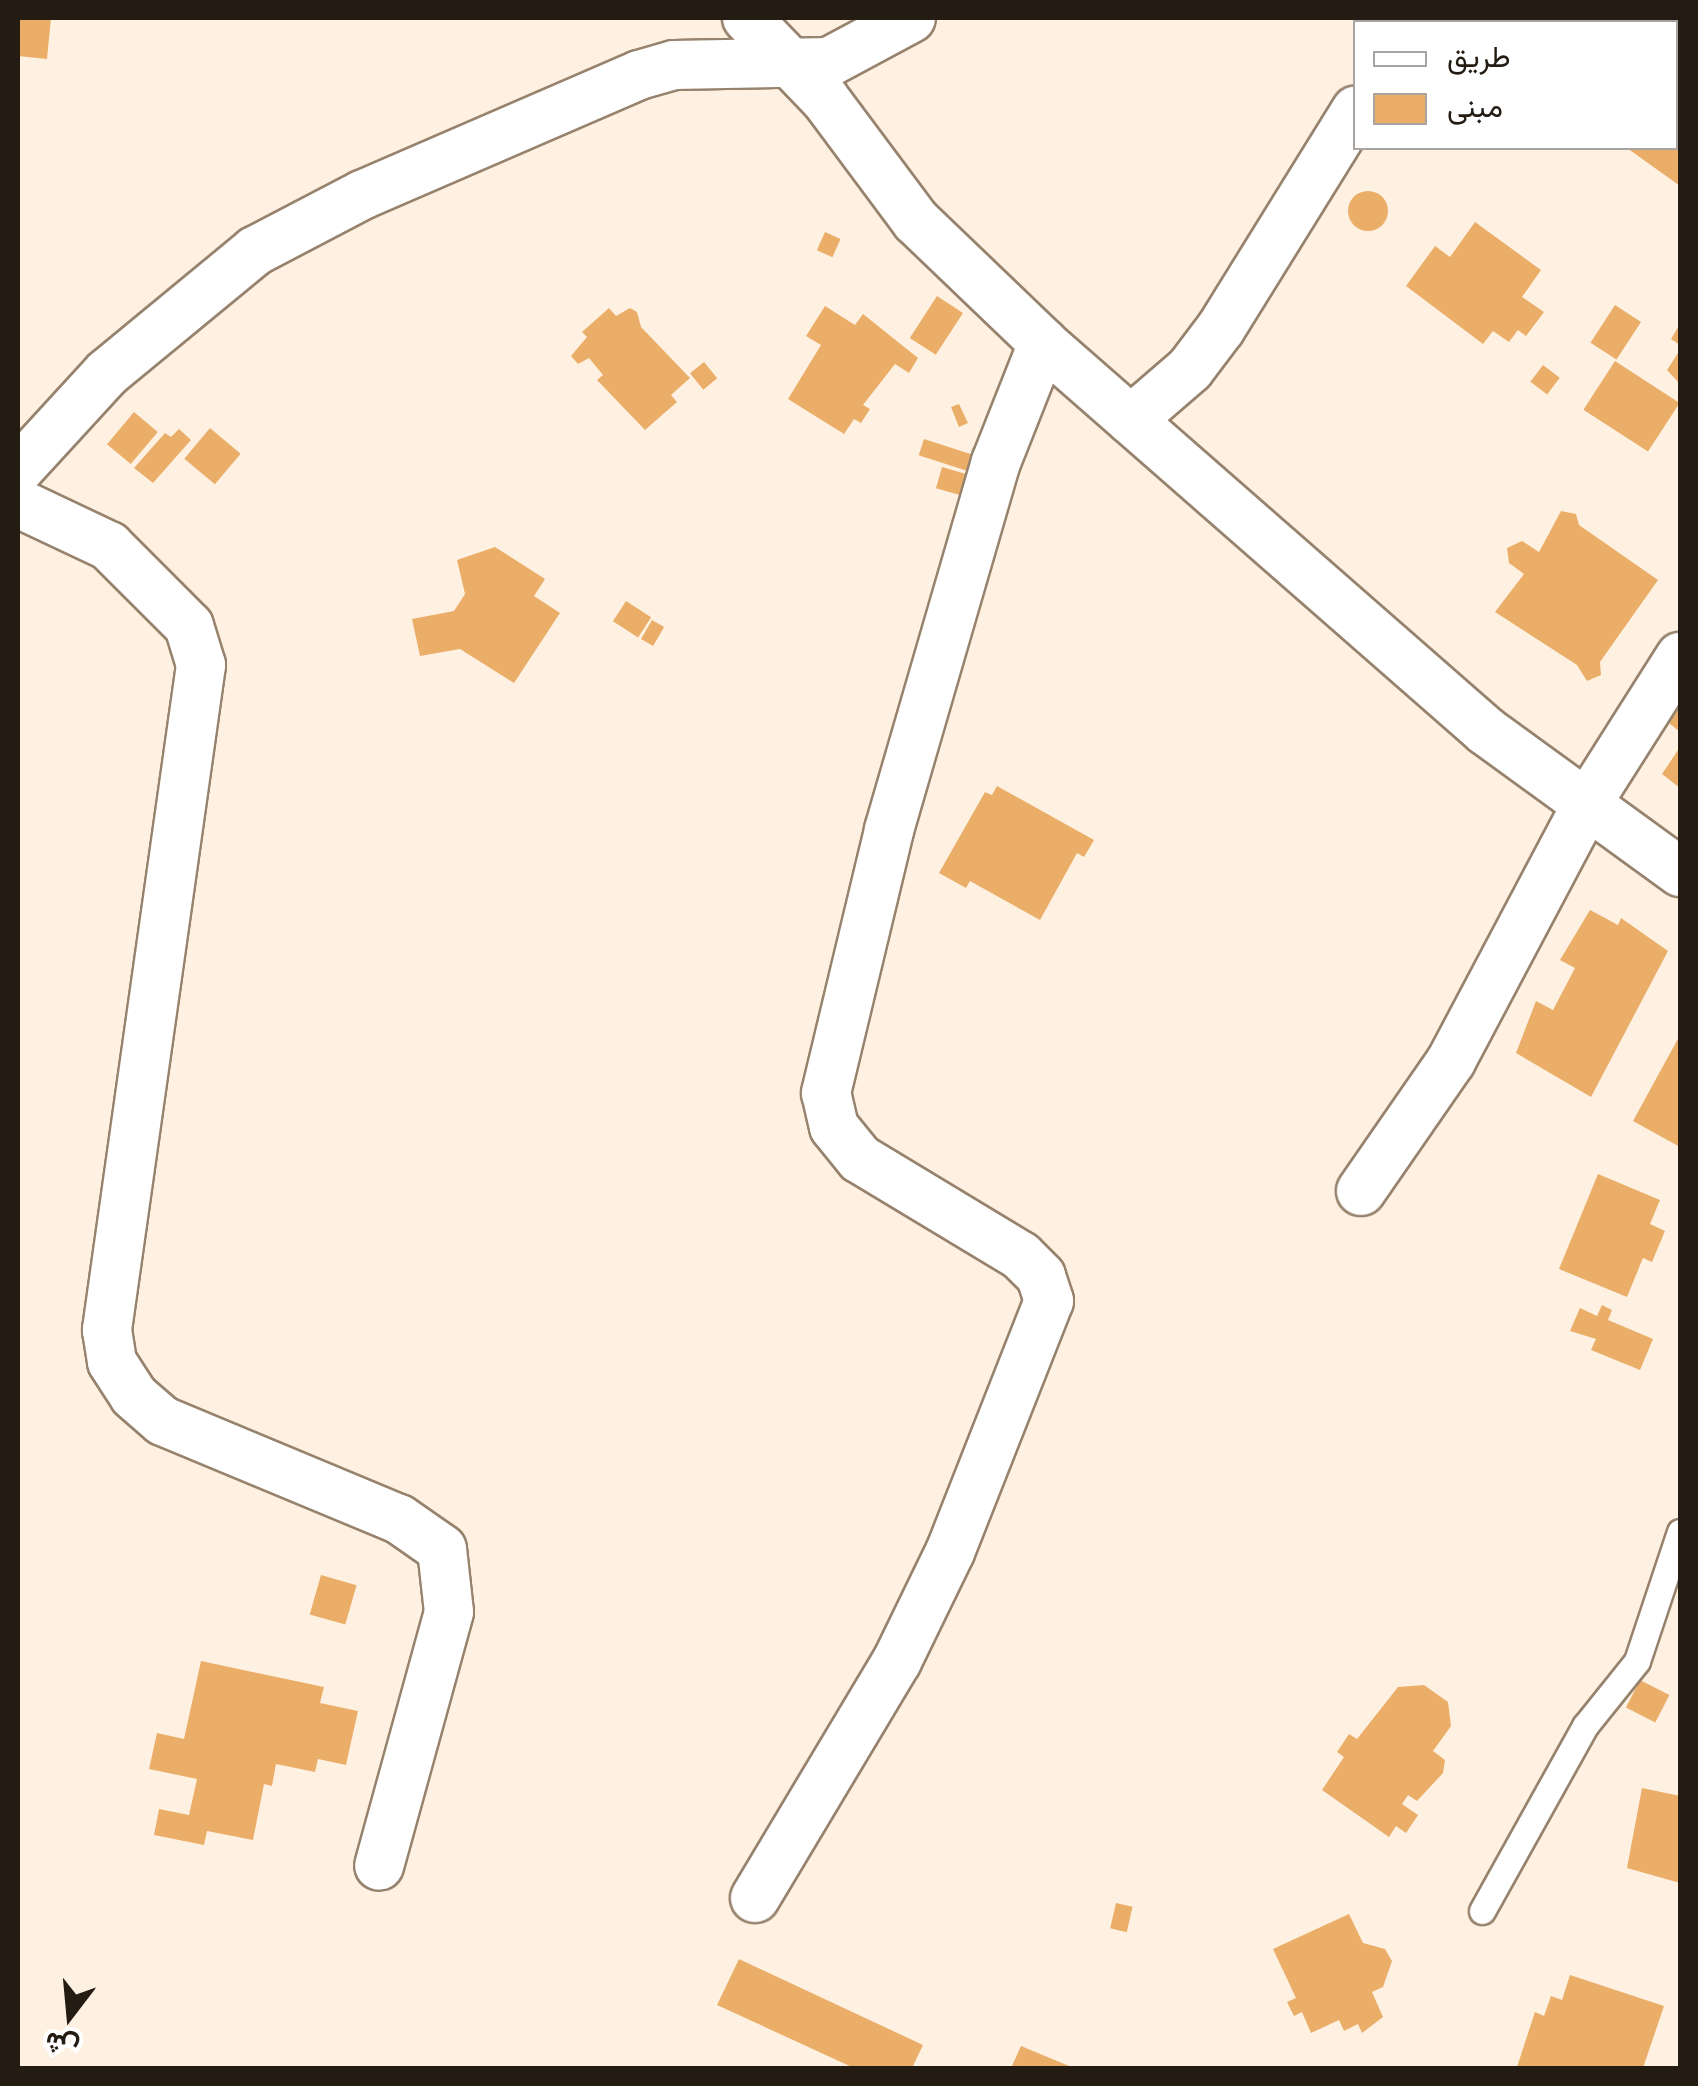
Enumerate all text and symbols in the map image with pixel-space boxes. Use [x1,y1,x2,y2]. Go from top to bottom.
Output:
legend [1353,20,1678,150]
text: طريق [1447,39,1511,74]
text: مبنى [1447,89,1503,124]
north arrow [20,1966,120,2066]
text: ش [41,2025,82,2066]

